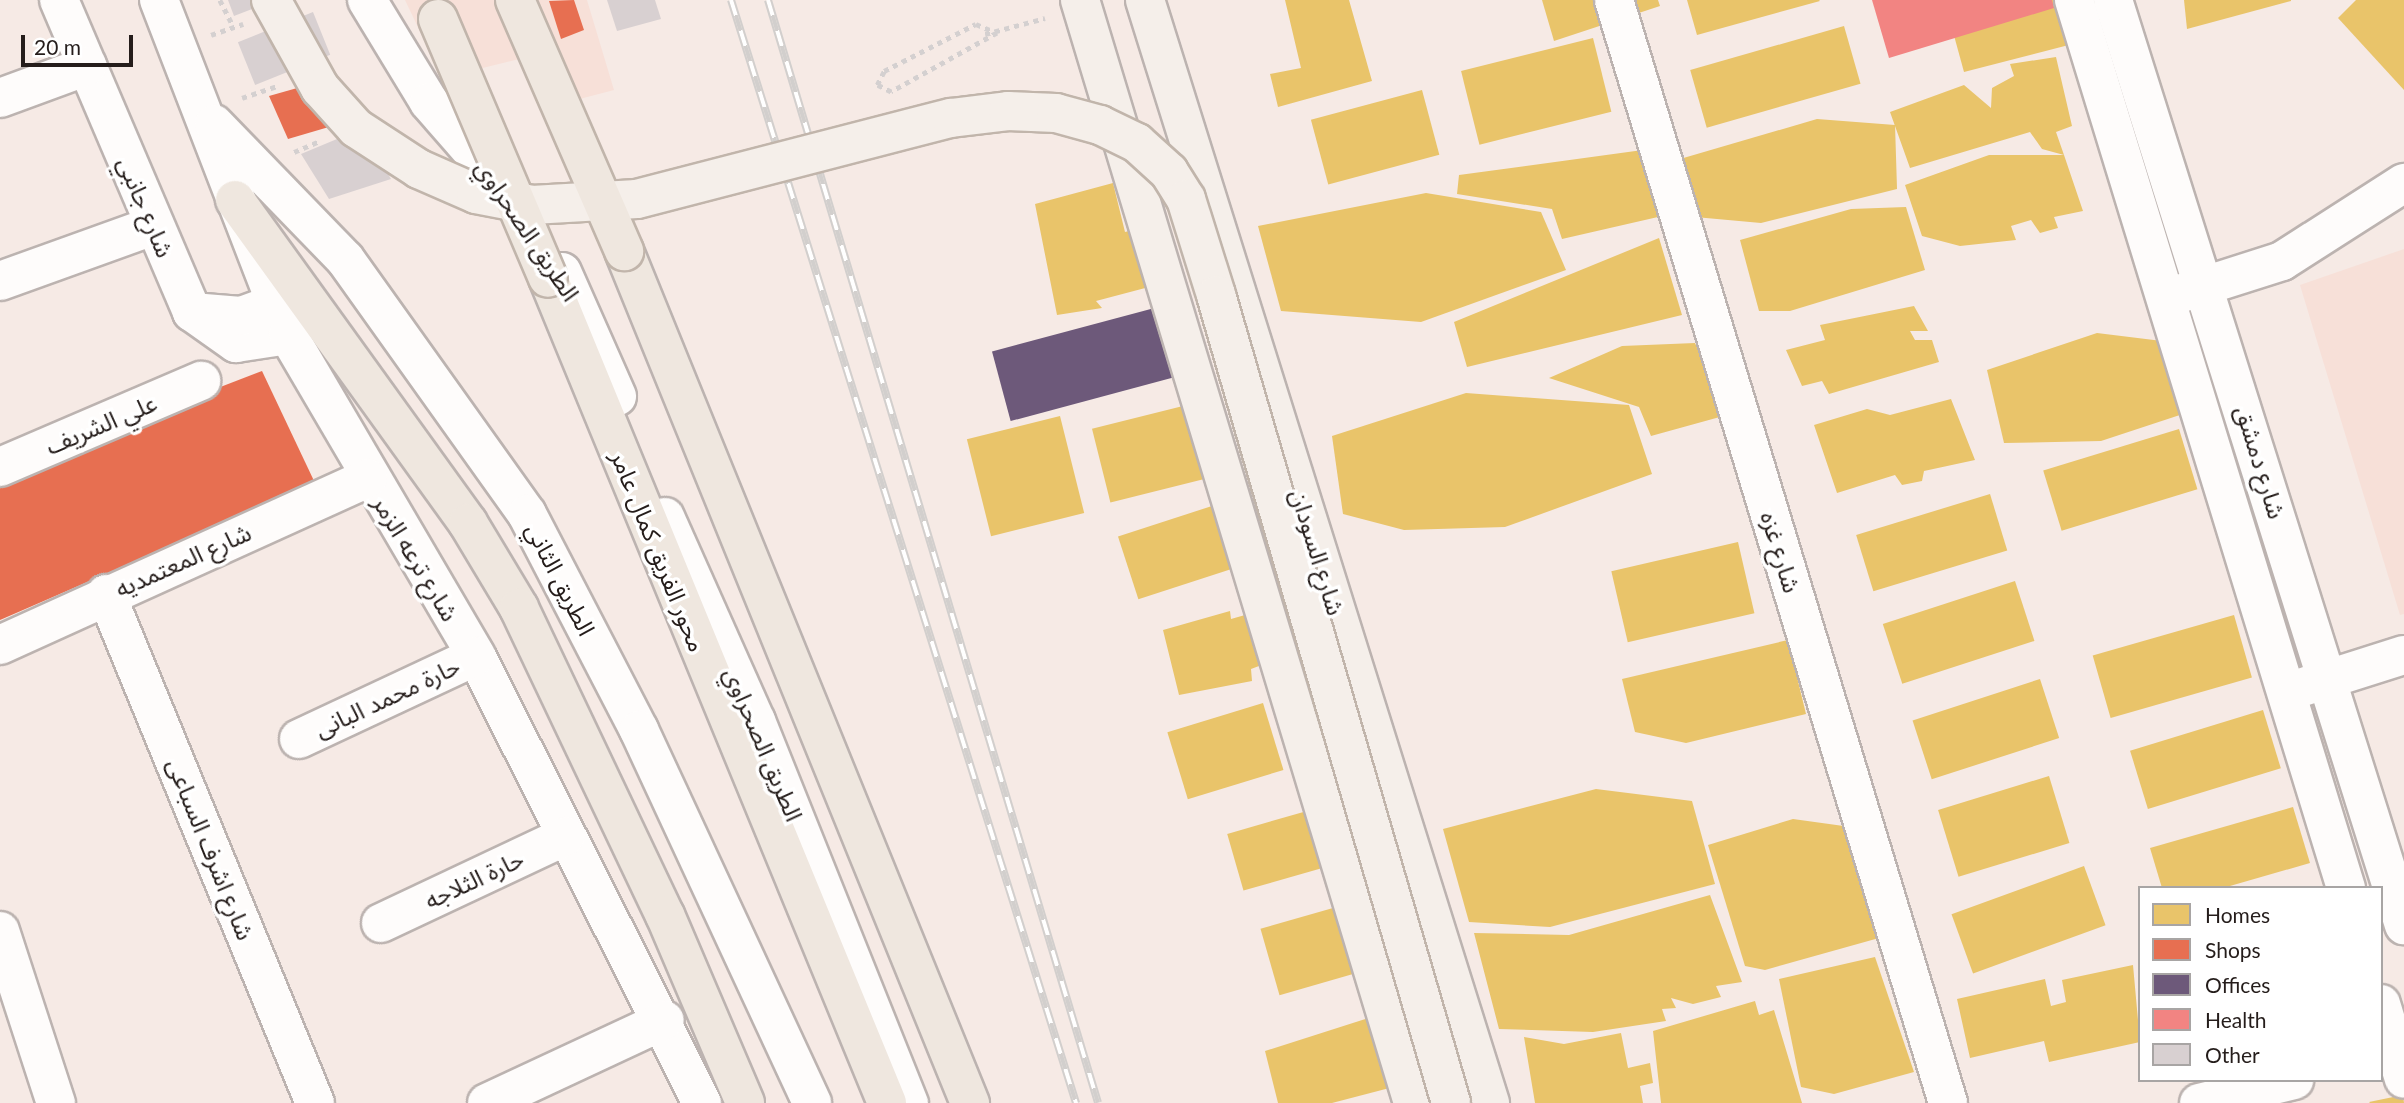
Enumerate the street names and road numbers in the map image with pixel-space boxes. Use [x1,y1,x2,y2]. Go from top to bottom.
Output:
street label: شارع جانبي [112,152,180,262]
street label: الطريق الصحراوي [470,154,586,306]
street label: علي الشريف [41,388,161,460]
street label: شارع دمشق [2230,402,2292,522]
street label: محور الفريق كمال عامر [606,446,712,656]
street label: شارع السودان [1285,486,1351,618]
street label: شارع ترعه الزمر [367,490,465,626]
street label: شارع غزه [1755,508,1807,596]
street label: شارع المعتمديه [111,517,255,603]
street label: الطريق الثاني [520,518,602,640]
street label: حارة محمد البانى [310,651,464,743]
street label: الطريق الصحراوي [719,663,809,825]
street label: شارع اشرف السباعى [161,754,261,944]
street label: حارة الثلاجه [420,844,528,914]

